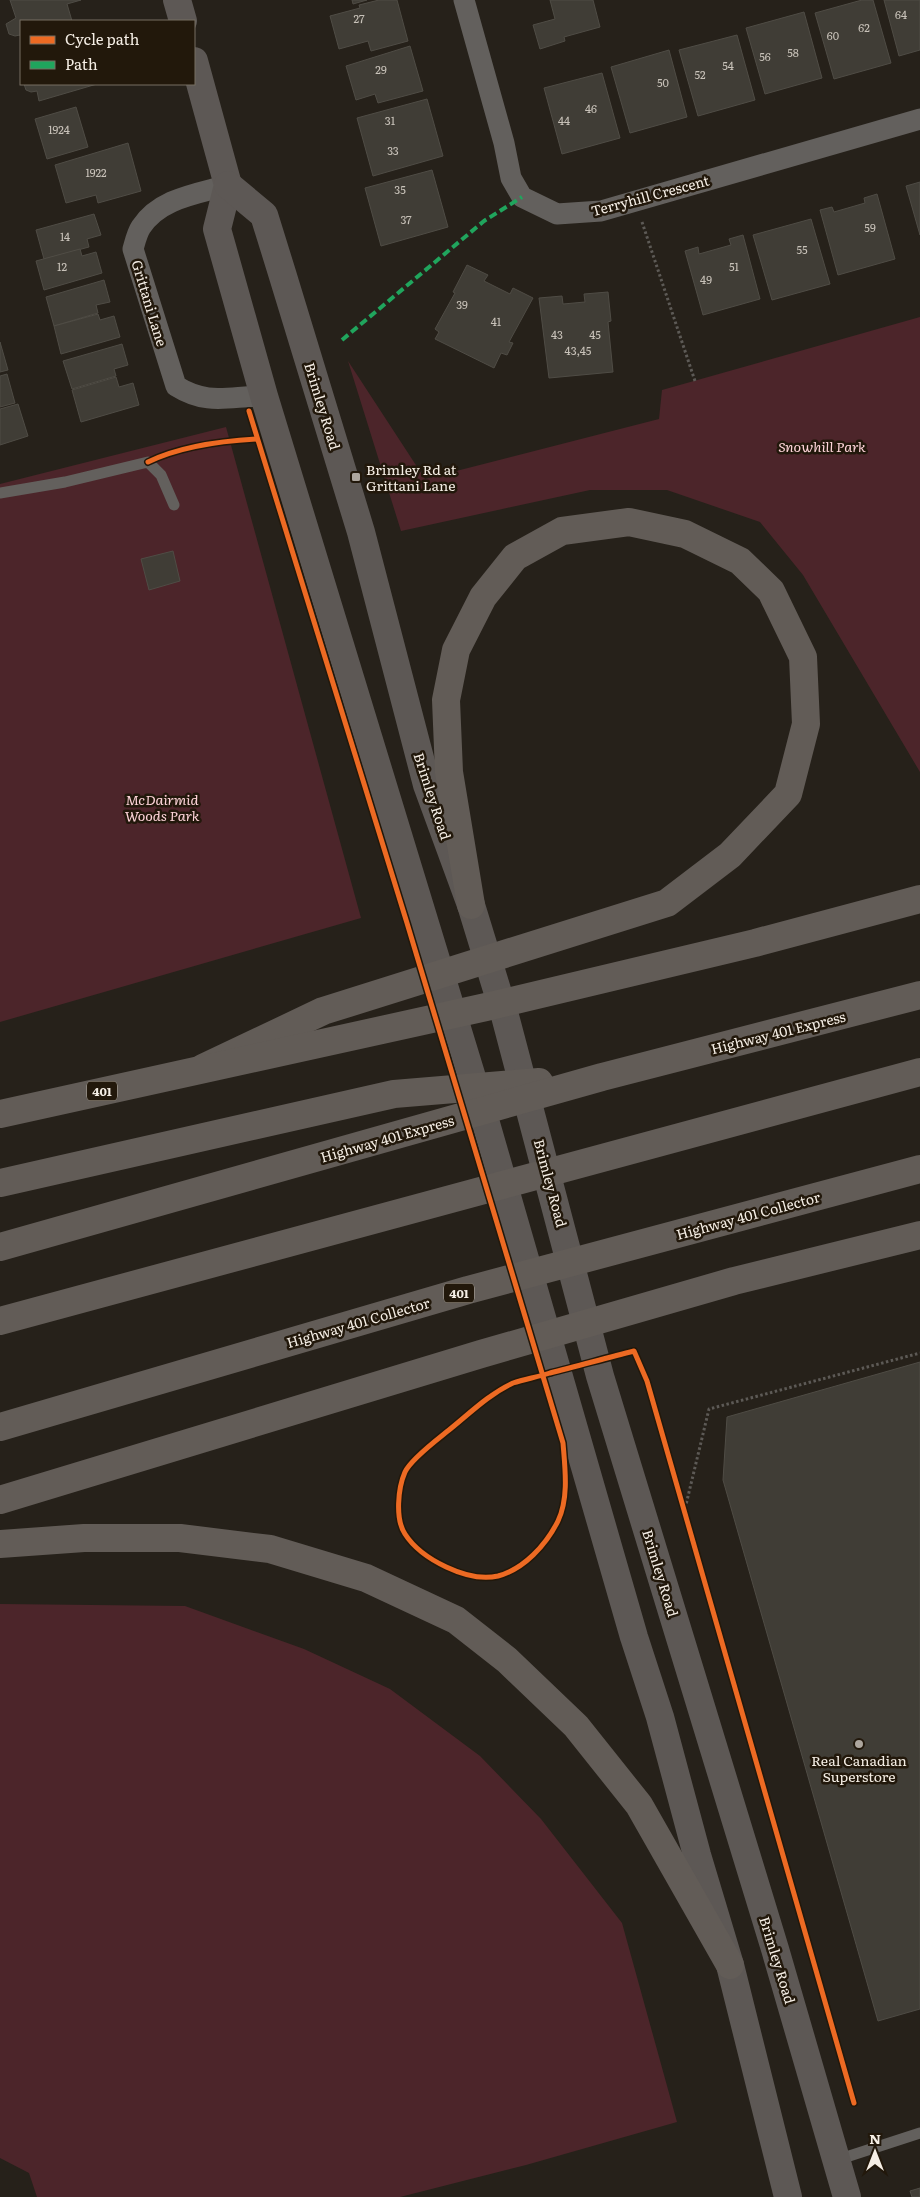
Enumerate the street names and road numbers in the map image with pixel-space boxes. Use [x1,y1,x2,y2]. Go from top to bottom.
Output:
street label: Terryhill Crescent [589,170,712,220]
street label: Grittani Lane [127,257,173,349]
street label: Brimley Road [300,360,346,453]
street label: Brimley Road [409,750,457,843]
street label: Highway 401 Express [709,1006,847,1058]
road number: 401 [87,1082,117,1100]
street label: Highway 401 Express [318,1109,456,1167]
street label: Brimley Road [530,1137,572,1230]
street label: Highway 401 Collector [674,1186,823,1244]
road number: 401 [444,1284,474,1302]
street label: Highway 401 Collector [284,1292,432,1352]
street label: Brimley Road [638,1527,684,1620]
street label: Brimley Road [755,1914,801,2007]

